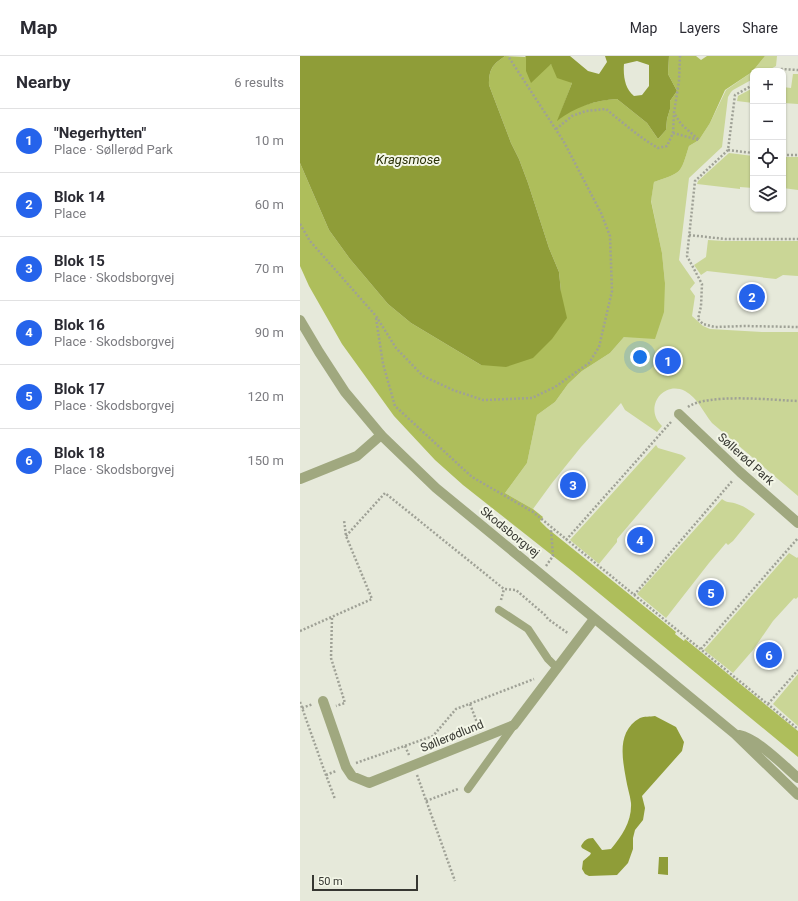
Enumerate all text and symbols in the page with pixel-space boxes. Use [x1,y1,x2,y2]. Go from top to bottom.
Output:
text: Map [20,16,58,39]
text: Map [630,20,657,36]
text: Layers [679,20,720,36]
text: Share [742,20,778,36]
map controls [750,68,786,212]
button: + [750,68,786,104]
text: Nearby [16,72,71,92]
text: 6 results [234,75,284,90]
button: − [750,104,786,140]
text: "Negerhytten" [54,124,146,142]
text: 1 [25,133,33,148]
text: 10 m [255,133,284,148]
button: locate [750,140,786,176]
text: Place · Søllerød Park [54,142,173,157]
water label: Kragsmose [376,152,440,167]
button: layers [750,176,786,212]
text: Blok 14 [54,188,105,206]
text: 2 [25,197,33,212]
text: 60 m [255,197,284,212]
text: Place [54,206,86,221]
text: Blok 15 [54,252,105,270]
text: 3 [25,261,33,276]
text: 70 m [255,261,284,276]
text: Place · Skodsborgvej [54,270,174,285]
pin: 2 [739,282,765,312]
text: Blok 16 [54,316,105,334]
text: 4 [25,325,33,340]
text: 90 m [255,325,284,340]
text: Place · Skodsborgvej [54,334,174,349]
pin: 1 [655,346,681,376]
your location [630,347,650,367]
text: Blok 17 [54,380,105,398]
text: 5 [25,389,33,404]
text: 120 m [247,389,284,404]
text: Place · Skodsborgvej [54,398,174,413]
street label: Søllerød Park [715,430,778,489]
text: Blok 18 [54,444,105,462]
text: 6 [25,453,33,468]
text: 150 m [247,453,284,468]
text: Place · Skodsborgvej [54,462,174,477]
pin: 3 [560,470,586,500]
street label: Skodsborgvej [478,504,543,560]
pin: 4 [627,525,653,555]
pin: 5 [698,578,724,608]
pin: 6 [756,640,782,670]
street label: Søllerødlund [418,717,486,755]
scale bar [312,873,418,892]
text: 50 m [318,875,343,888]

